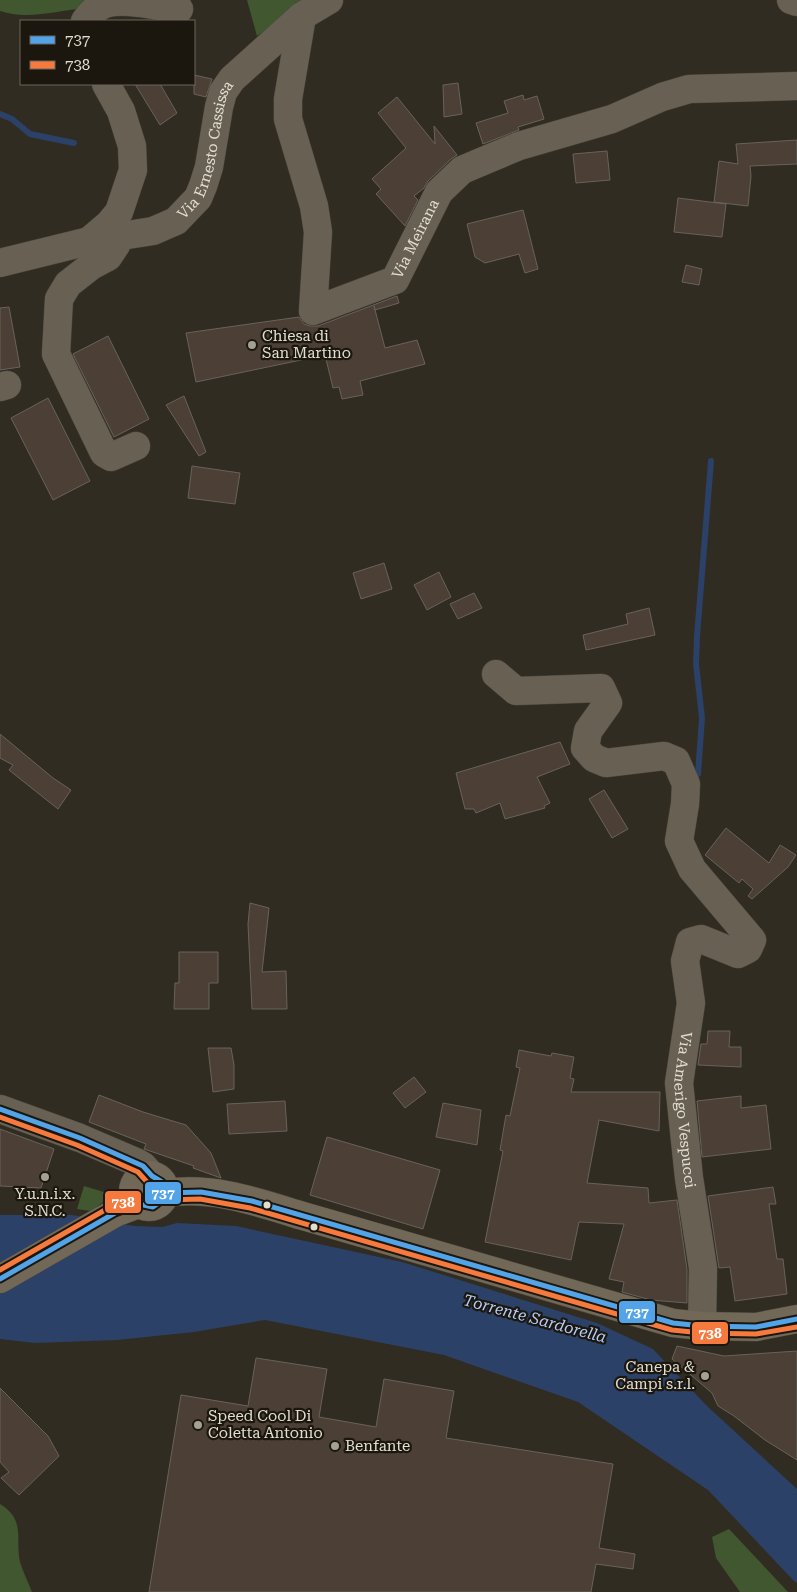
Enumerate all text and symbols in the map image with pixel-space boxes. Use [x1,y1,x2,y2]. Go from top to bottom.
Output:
legend [20,20,195,85]
text: 737 [65,31,90,49]
text: 738 [65,56,90,74]
street label: Via Ernesto Cassissa [174,77,237,223]
street label: Via Meirana [388,196,443,282]
place label: Chiesa di San Martino [262,327,351,362]
marker: Chiesa di San Martino [246,339,258,351]
street label: Via Amerigo Vespucci [670,1030,699,1190]
marker: Y.u.n.i.x. S.N.C. [39,1171,51,1183]
line badge: 737 [144,1181,182,1205]
place label: Y.u.n.i.x. S.N.C. [15,1185,75,1220]
text: 737 [151,1185,175,1201]
line badge: 738 [104,1190,142,1214]
text: 738 [111,1194,135,1210]
unlabelled marker [262,1200,272,1210]
unlabelled marker [309,1222,319,1232]
water label: Torrente Sardorella [461,1290,609,1347]
line badge: 737 [618,1300,656,1324]
text: 737 [625,1304,649,1320]
line badge: 738 [691,1321,729,1345]
text: 738 [698,1325,722,1341]
place label: Canepa & Campi s.r.l. [615,1358,695,1393]
marker: Canepa & Campi s.r.l. [699,1370,711,1382]
place label: Speed Cool Di Coletta Antonio [208,1407,323,1442]
marker: Speed Cool Di Coletta Antonio [192,1419,204,1431]
place label: Benfante [345,1437,410,1455]
marker: Benfante [329,1440,341,1452]

